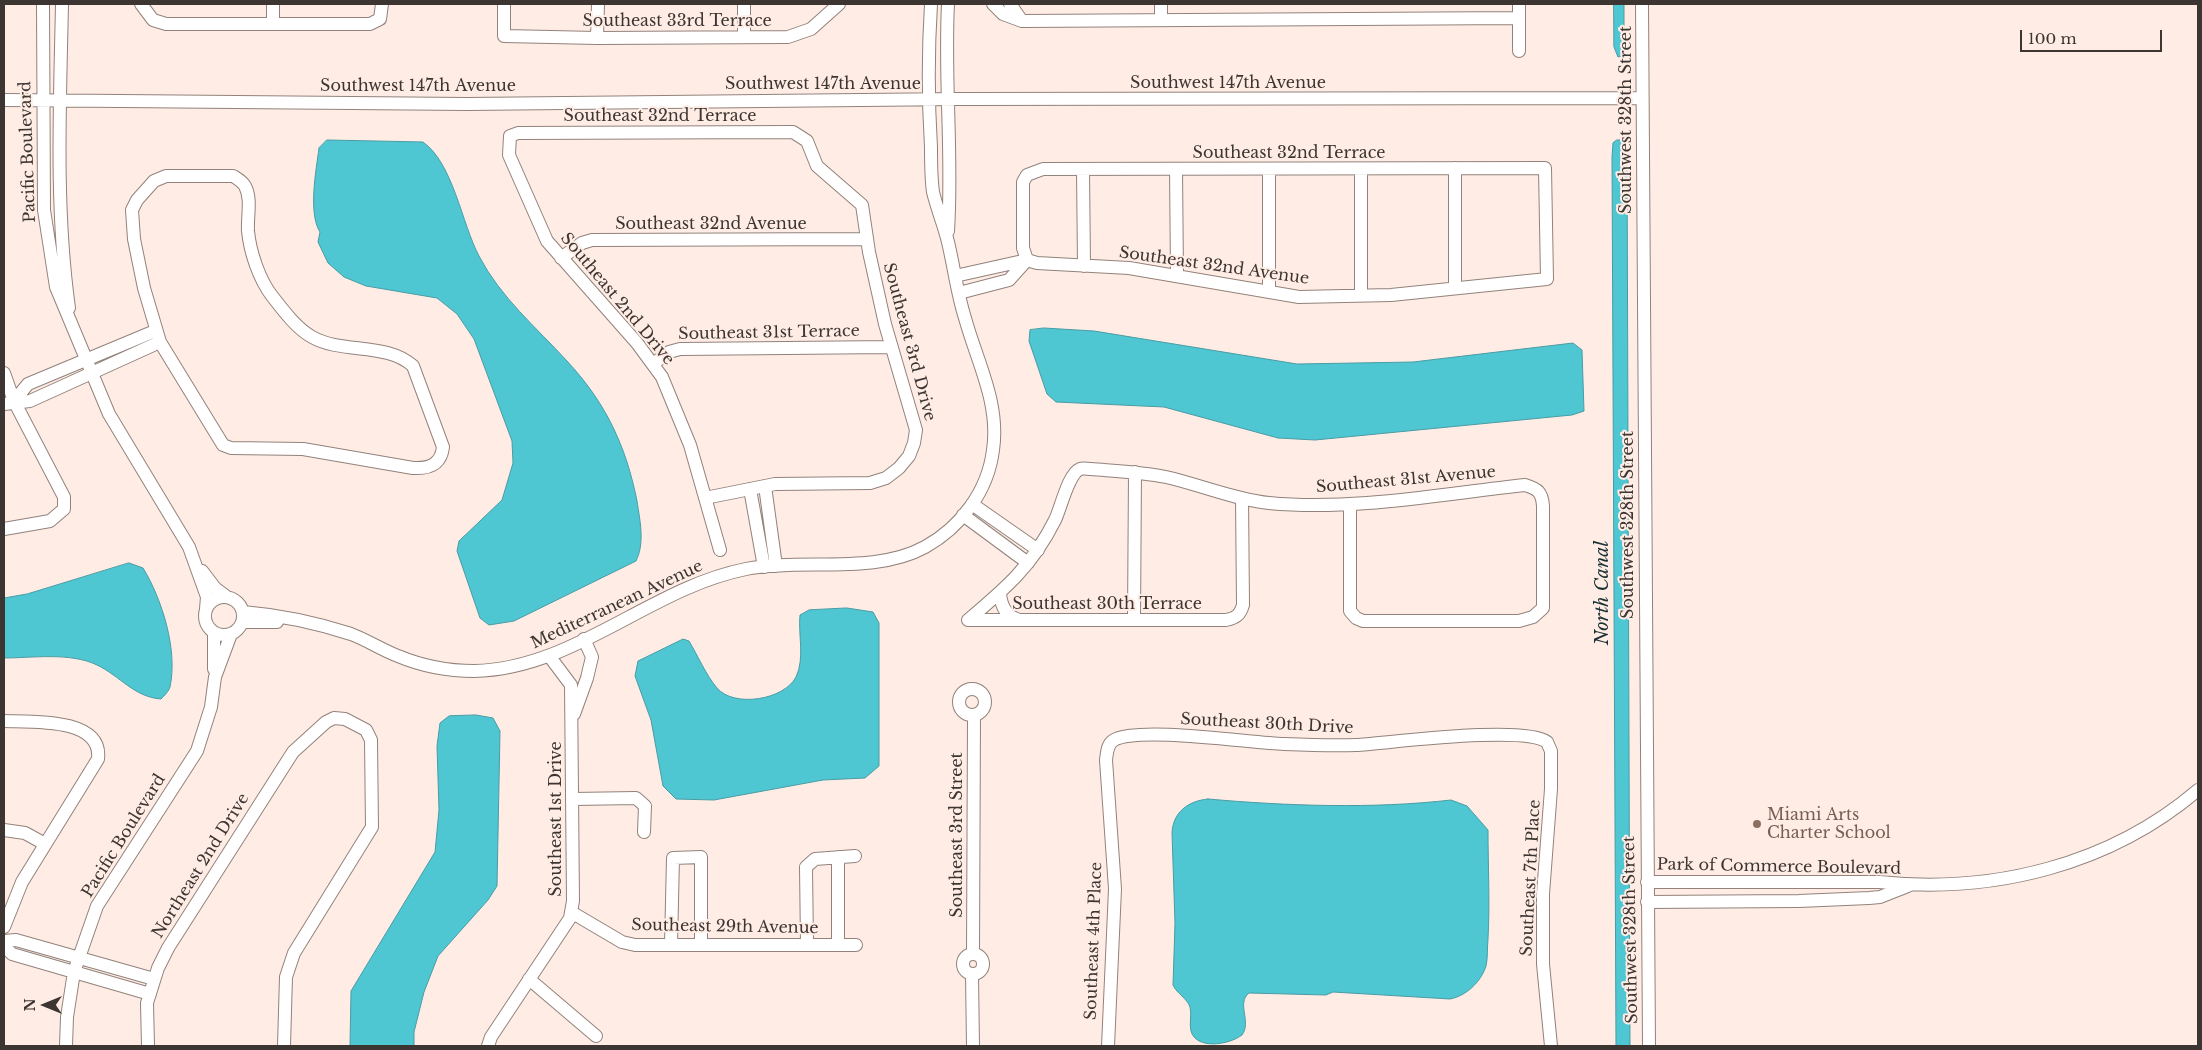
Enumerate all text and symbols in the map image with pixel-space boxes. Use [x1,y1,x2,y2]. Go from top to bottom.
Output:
street label: Southeast 33rd Terrace [582,11,772,31]
scale bar [2022,20,2164,52]
street label: Southwest 328th Street [1616,26,1636,214]
text: 100 m [2028,29,2077,48]
street label: Southwest 147th Avenue [1130,73,1326,93]
street label: Southwest 147th Avenue [725,74,921,94]
street label: Southwest 147th Avenue [320,76,516,96]
street label: Pacific Boulevard [16,81,40,223]
street label: Southeast 32nd Terrace [564,106,756,126]
street label: Southeast 32nd Terrace [1193,143,1385,163]
street label: Southeast 32nd Avenue [615,214,807,234]
street label: Southeast 2nd Drive [556,229,678,369]
street label: Southeast 32nd Avenue [1118,243,1310,289]
street label: Southeast 3rd Drive [879,261,939,423]
street label: Southeast 31st Terrace [678,322,860,344]
street label: Southwest 328th Street [1618,431,1638,619]
street label: Southeast 31st Avenue [1315,463,1497,497]
water label: North Canal [1592,541,1614,645]
street label: Mediterranean Avenue [528,557,706,653]
street label: Southeast 30th Terrace [1012,594,1202,614]
street label: Southeast 30th Drive [1180,710,1354,738]
street label: Southeast 1st Drive [546,741,566,897]
street label: Southeast 3rd Street [947,752,967,918]
street label: Pacific Boulevard [78,771,170,901]
street label: Northeast 2nd Drive [149,790,253,942]
street label: Southeast 7th Place [1517,799,1545,957]
place label: Miami Arts Charter School [1767,805,1891,843]
marker: Miami Arts Charter School [1751,818,1763,830]
street label: Southwest 328th Street [1620,836,1642,1024]
street label: Park of Commerce Boulevard [1657,855,1901,879]
street label: Southeast 4th Place [1082,862,1106,1020]
street label: Southeast 29th Avenue [631,916,819,938]
north arrow [20,980,70,1030]
text: N [21,998,39,1012]

